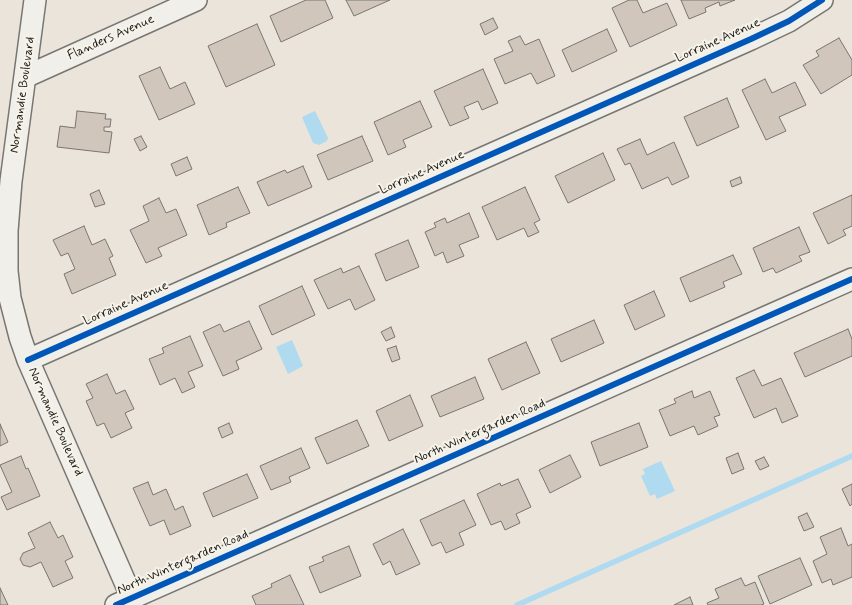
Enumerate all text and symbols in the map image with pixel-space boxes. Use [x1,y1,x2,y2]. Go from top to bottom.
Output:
street label: Flanders Avenue [65,12,157,64]
street label: Lorraine Avenue [673,15,763,67]
street label: Normandie Boulevard [7,36,39,154]
street label: Lorraine Avenue [377,147,467,199]
street label: Lorraine Avenue [81,278,171,330]
street label: Normandie Boulevard [24,365,86,479]
street label: North Wintergarden Road [412,396,548,468]
street label: North Wintergarden Road [115,527,251,599]

